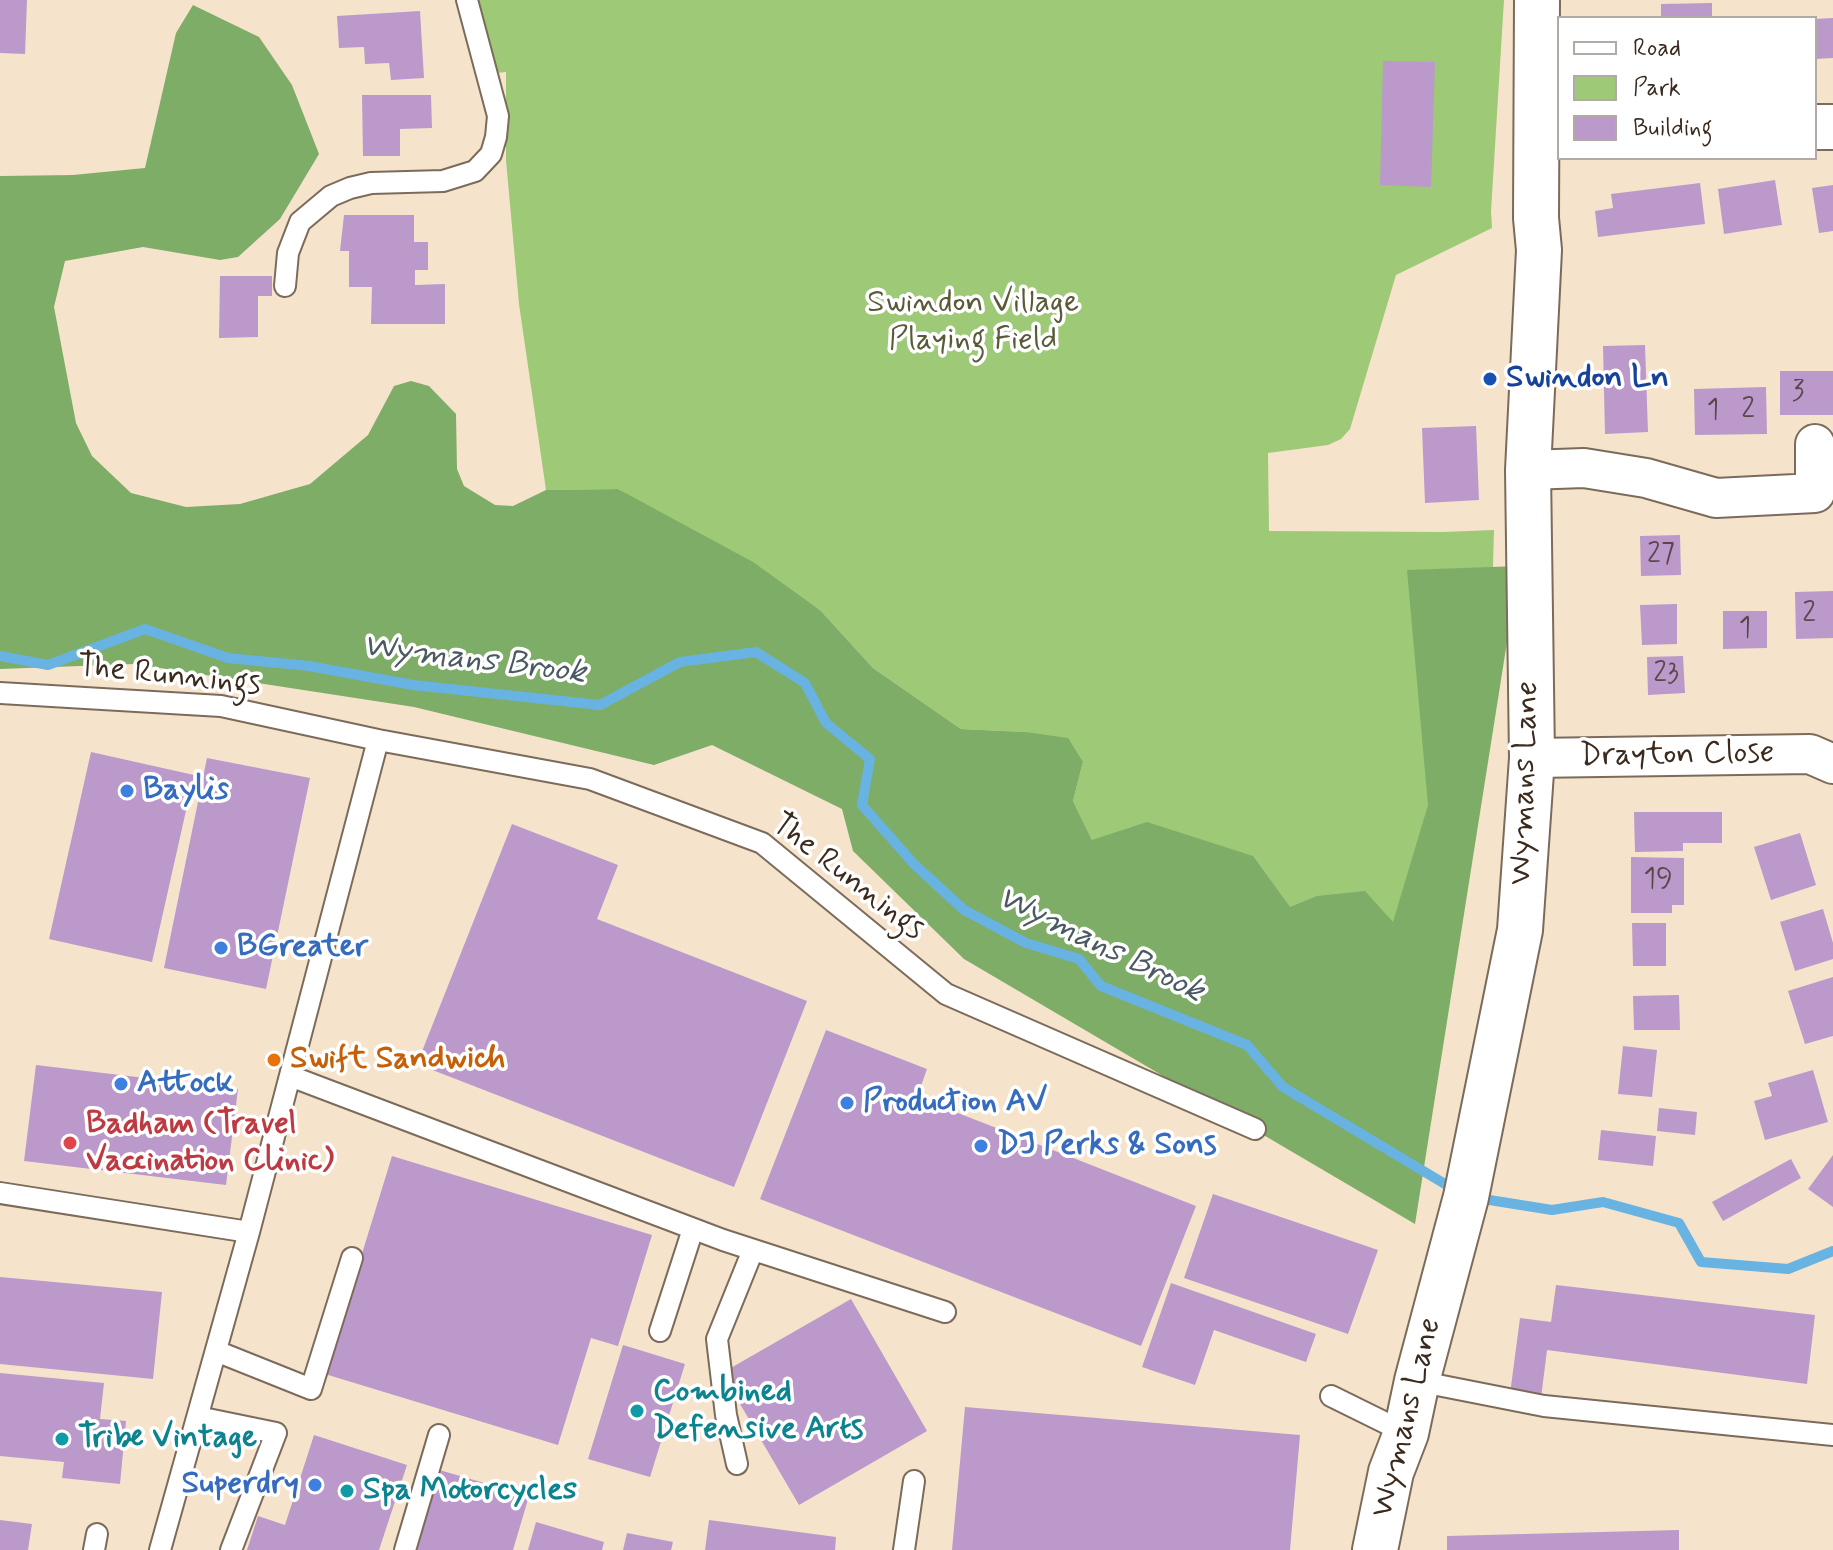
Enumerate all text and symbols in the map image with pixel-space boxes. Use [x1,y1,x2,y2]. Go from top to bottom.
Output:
legend [1557,16,1817,160]
text: Road [1633,33,1681,64]
text: Park [1633,73,1681,104]
text: Building [1633,113,1713,144]
park label: Swindon Village Playing Field [867,285,1079,360]
place label: Swindon Ln [1506,360,1669,398]
marker: Swindon Ln [1481,370,1499,388]
house number: 3 [1792,376,1804,410]
house number: 2 [1741,394,1755,428]
house number: 1 [1707,395,1719,429]
house number: 27 [1647,539,1675,573]
house number: 2 [1802,598,1816,632]
house number: 1 [1739,613,1751,647]
water label: Wymans Brook [360,627,588,695]
street label: The Runnings [75,648,263,706]
house number: 23 [1653,658,1679,692]
street label: Wymans Lane [1503,680,1549,886]
street label: Drayton Close [1579,735,1775,777]
place label: Baylis [143,772,229,810]
marker: Baylis [118,782,136,800]
street label: The Runnings [763,806,931,950]
house number: 19 [1643,864,1673,898]
water label: Wymans Brook [990,878,1210,1014]
place label: BGreater [237,929,368,967]
marker: BGreater [212,939,230,957]
place label: Swift Sandwich [290,1041,505,1079]
marker: Swift Sandwich [265,1051,283,1069]
place label: Attock [137,1065,234,1103]
marker: Attock [112,1075,130,1093]
place label: Production AV [863,1084,1047,1122]
marker: Production AV [838,1094,856,1112]
place label: Badham (Travel Vaccination Clinic) [86,1106,334,1181]
place label: DJ Perks & Sons [997,1127,1217,1165]
marker: Badham (Travel Vaccination Clinic) [61,1134,79,1152]
marker: DJ Perks & Sons [972,1137,990,1155]
street label: Wymans Lane [1365,1314,1451,1522]
place label: Combined Defensive Arts [653,1374,863,1449]
marker: Combined Defensive Arts [628,1402,646,1420]
place label: Tribe Vintage [78,1420,257,1458]
marker: Tribe Vintage [53,1430,71,1448]
place label: Superdry [181,1466,299,1504]
place label: Spa Motorcycles [363,1472,577,1510]
marker: Superdry [306,1476,324,1494]
marker: Spa Motorcycles [338,1482,356,1500]

